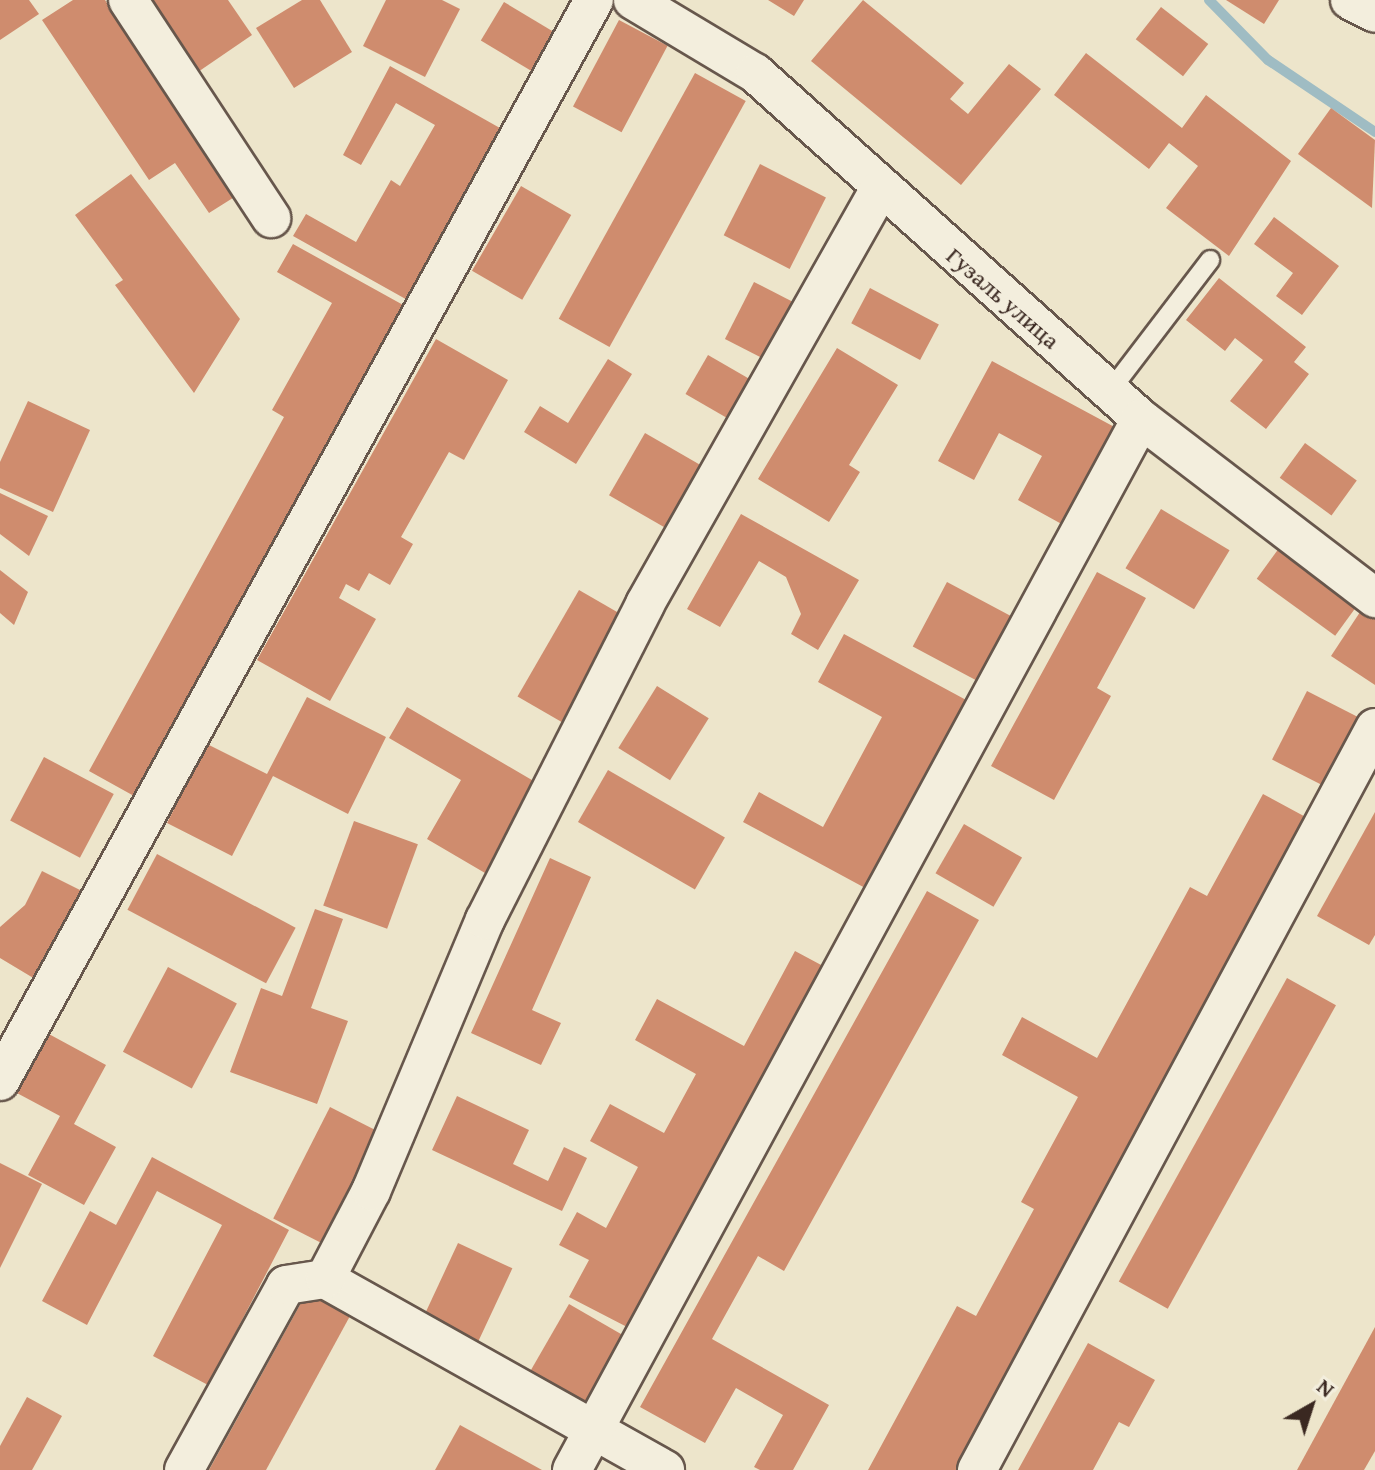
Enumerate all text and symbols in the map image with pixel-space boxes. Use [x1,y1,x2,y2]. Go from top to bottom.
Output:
street label: Гузаль улица [941,241,1065,355]
north arrow [1271,1366,1351,1446]
text: N [1310,1370,1342,1404]

